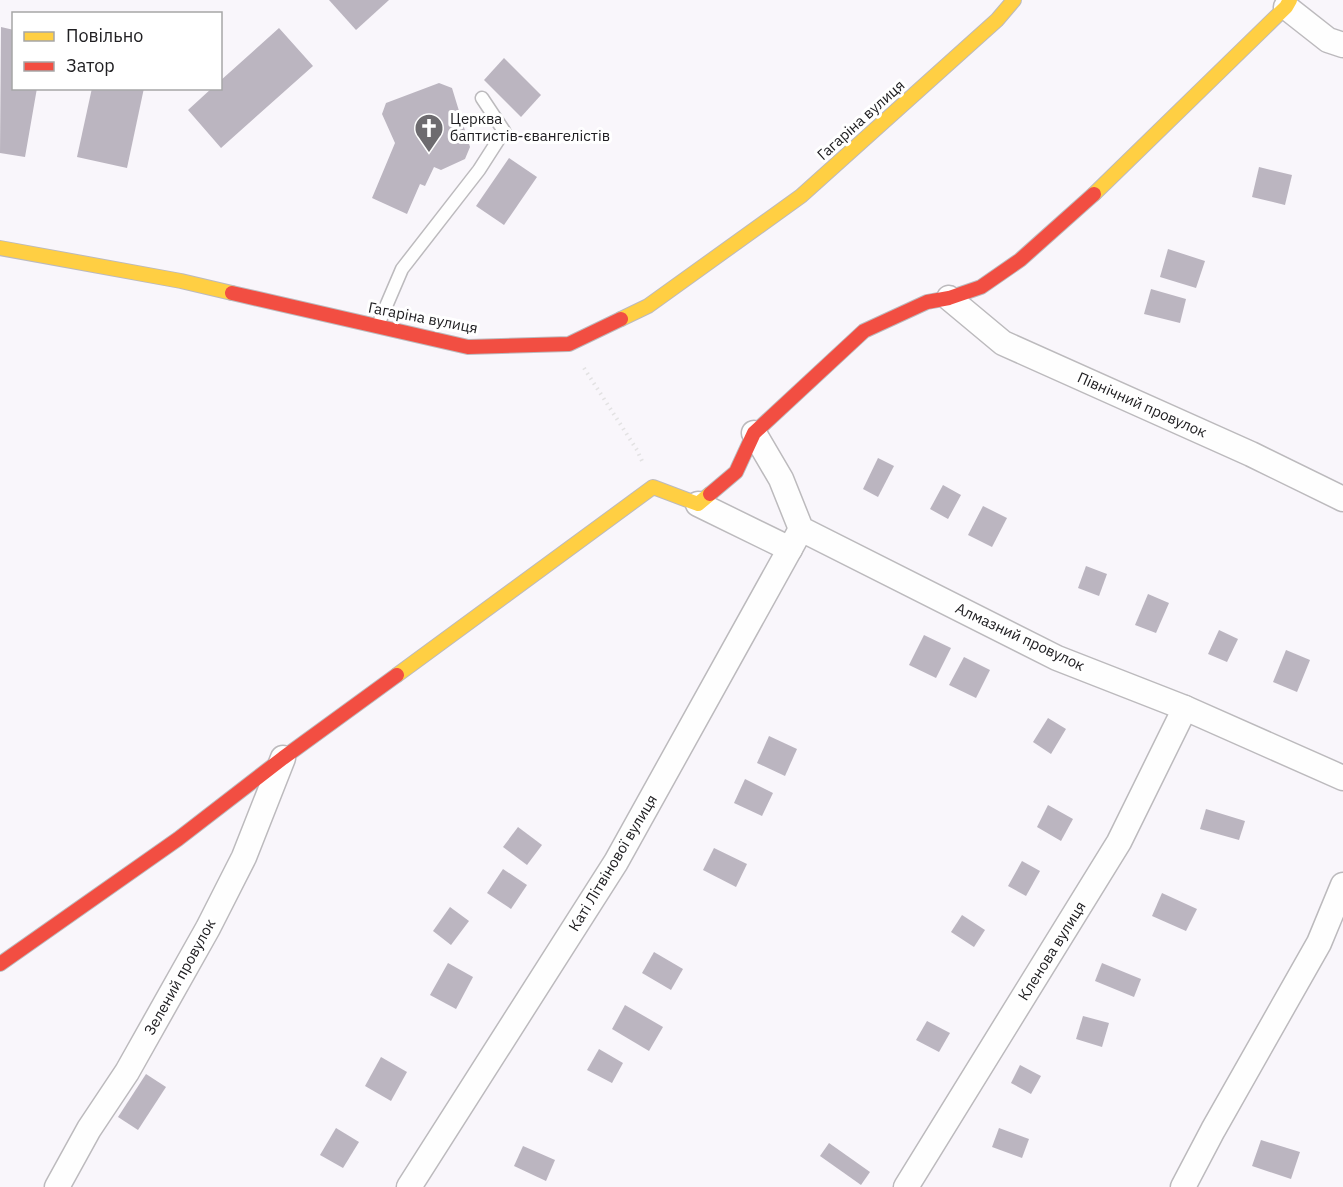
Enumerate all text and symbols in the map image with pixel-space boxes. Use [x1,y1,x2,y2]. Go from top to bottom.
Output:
legend [12,12,222,90]
text: Повільно [66,24,143,47]
text: Затор [66,54,115,77]
street label: Гагаріна вулиця [813,75,908,164]
place label: Церква баптистів-євангелістів [450,109,610,145]
church icon: Церква баптистів-євангелістів [413,112,445,154]
street label: Гагаріна вулиця [367,298,479,337]
street label: Північний провулок [1075,367,1210,442]
street label: Алмазний провулок [952,598,1088,675]
street label: Каті Літвінової вулиця [564,791,661,935]
street label: Кленова вулиця [1013,898,1090,1004]
street label: Зелений провулок [140,915,219,1038]

